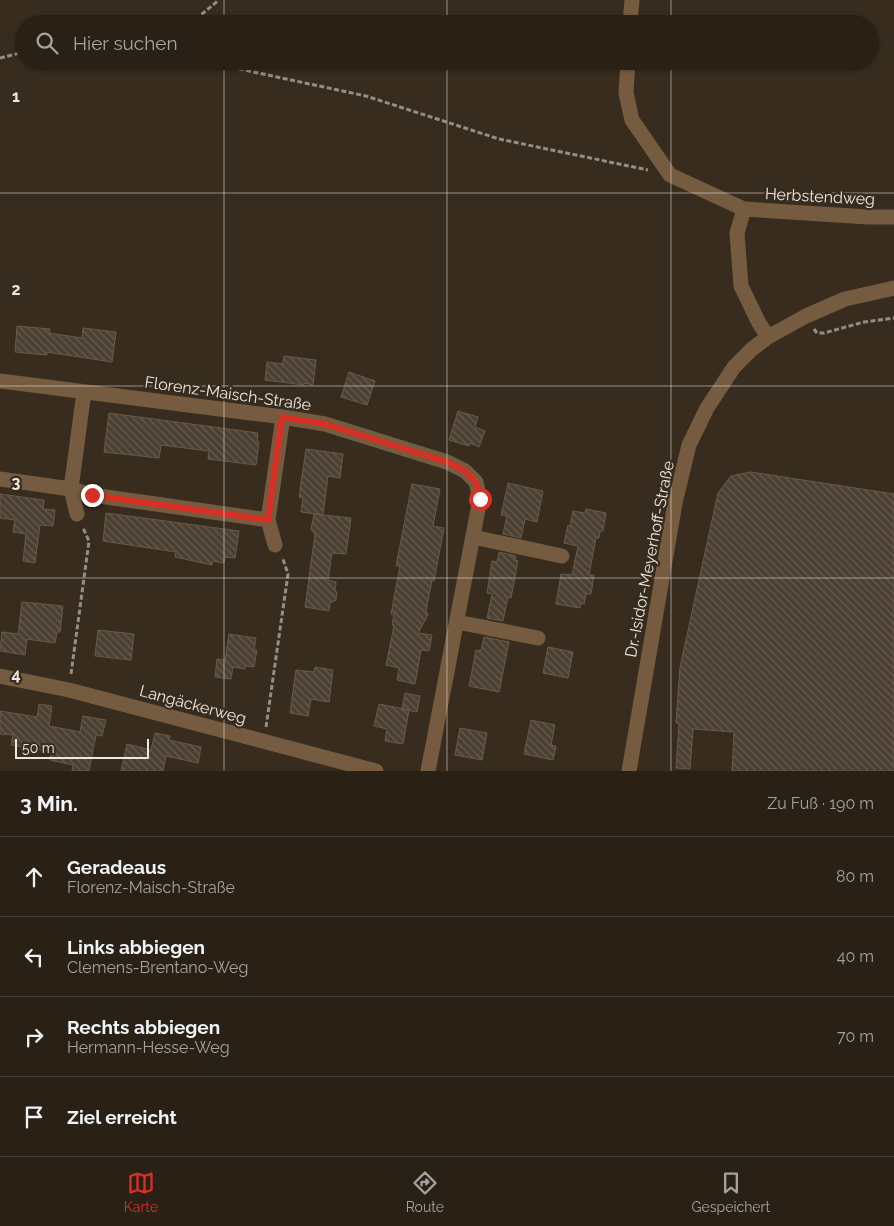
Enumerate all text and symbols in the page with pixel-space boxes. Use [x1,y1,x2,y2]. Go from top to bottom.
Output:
search box [15,15,879,70]
icon: search [33,29,61,57]
text: Hier suchen [73,32,178,54]
text: 1 [12,87,20,106]
street label: Herbstendweg [764,184,875,209]
text: 2 [11,280,21,299]
street label: Florenz-Maisch-Straße [143,372,312,415]
street label: Dr.-Isidor-Meyerhoff-Straße [621,459,678,659]
text: 3 [12,473,21,492]
route end [81,484,104,507]
route start [469,488,492,511]
text: 4 [11,665,21,684]
street label: Langäckerweg [137,681,248,728]
scale bar [15,736,149,759]
text: 50 m [22,740,55,756]
text: 3 Min. [20,791,78,816]
text: Zu Fuß · 190 m [767,794,874,813]
text: Geradeaus [67,856,166,878]
icon: ahead [20,863,48,891]
text: 80 m [836,867,874,886]
text: Florenz-Maisch-Straße [67,878,235,897]
text: Links abbiegen [67,936,205,958]
icon: left [20,943,48,971]
text: 40 m [837,947,874,966]
text: Clemens-Brentano-Weg [67,958,248,977]
text: Rechts abbiegen [67,1016,220,1038]
icon: right [20,1023,48,1051]
text: 70 m [837,1027,874,1046]
text: Hermann-Hesse-Weg [67,1038,230,1057]
icon: arrive [20,1103,48,1131]
text: Ziel erreicht [67,1106,177,1128]
tab: Karte [124,1169,158,1215]
tab: Route [406,1169,444,1215]
tab: Gespeichert [692,1169,770,1215]

